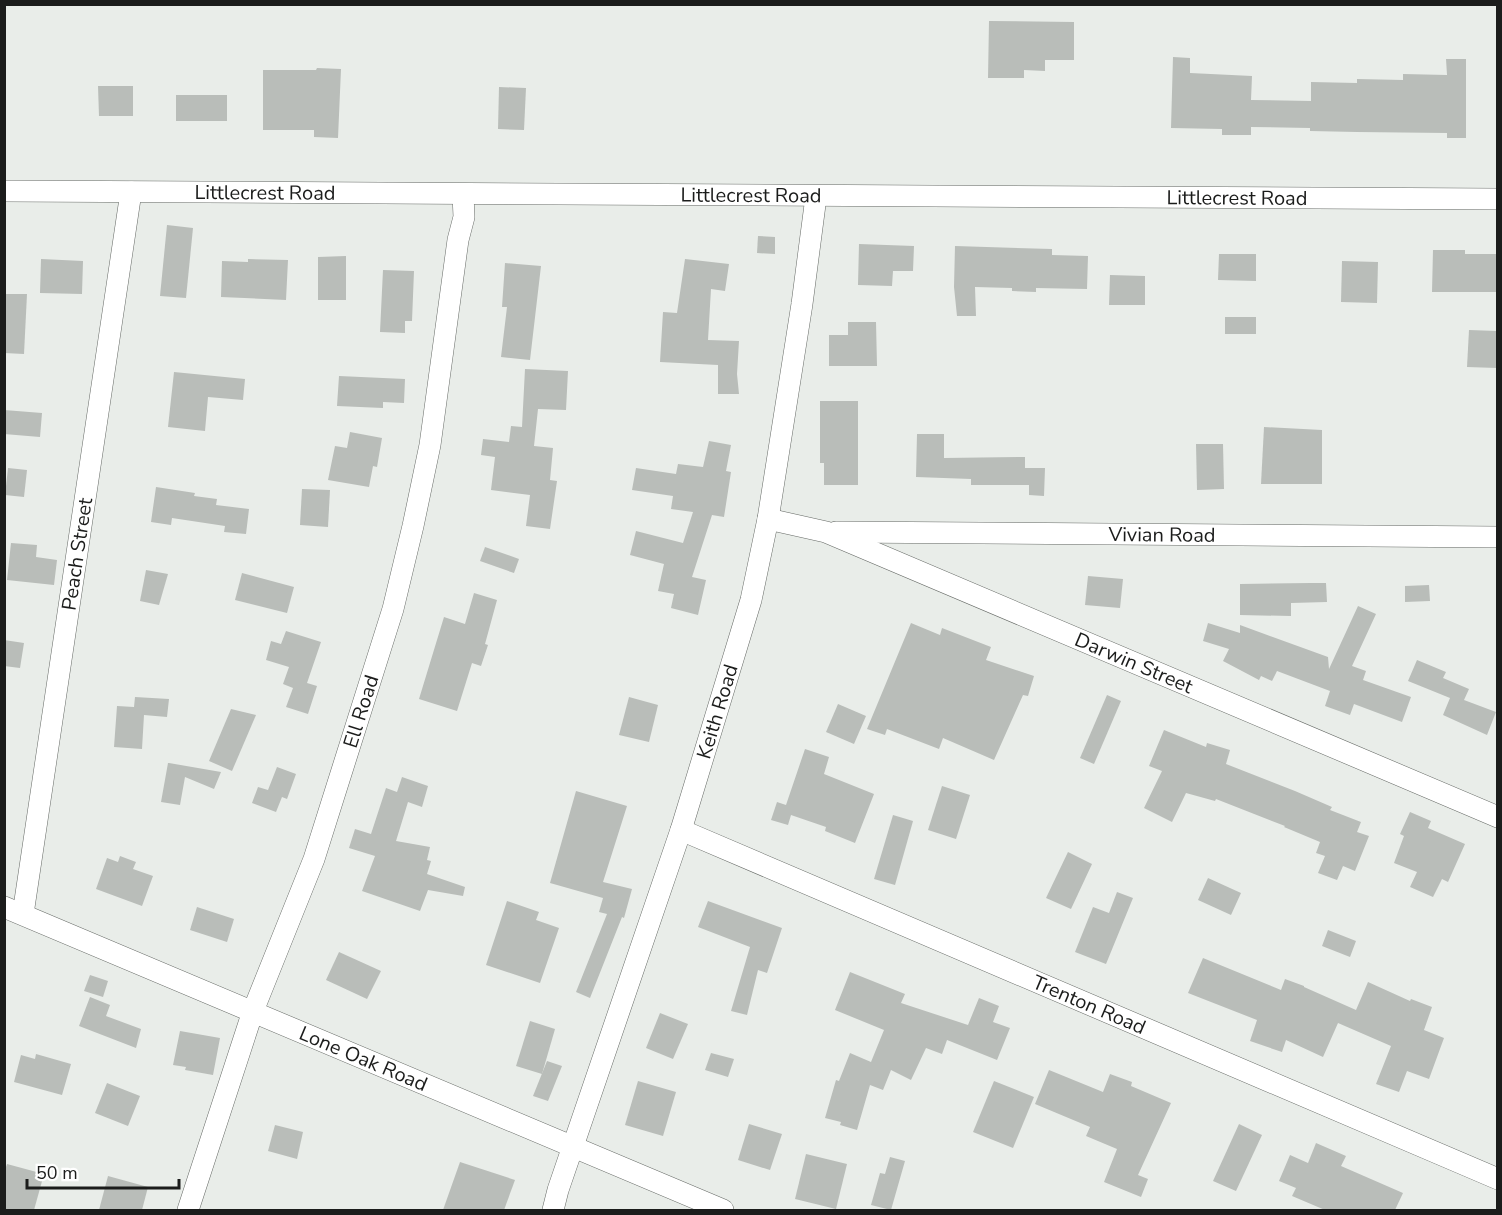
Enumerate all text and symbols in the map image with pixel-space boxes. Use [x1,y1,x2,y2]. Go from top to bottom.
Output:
street label: Littlecrest Road [194,179,336,207]
street label: Littlecrest Road [680,182,822,209]
street label: Littlecrest Road [1166,184,1308,212]
street label: Peach Street [56,495,99,612]
street label: Vivian Road [1107,521,1216,549]
street label: Darwin Street [1071,626,1198,700]
street label: Keith Road [690,661,745,762]
street label: Ell Road [337,672,385,751]
street label: Trenton Road [1028,969,1150,1041]
street label: Lone Oak Road [295,1020,431,1098]
scale bar [27,1152,178,1190]
text: 50 m [36,1161,78,1185]

